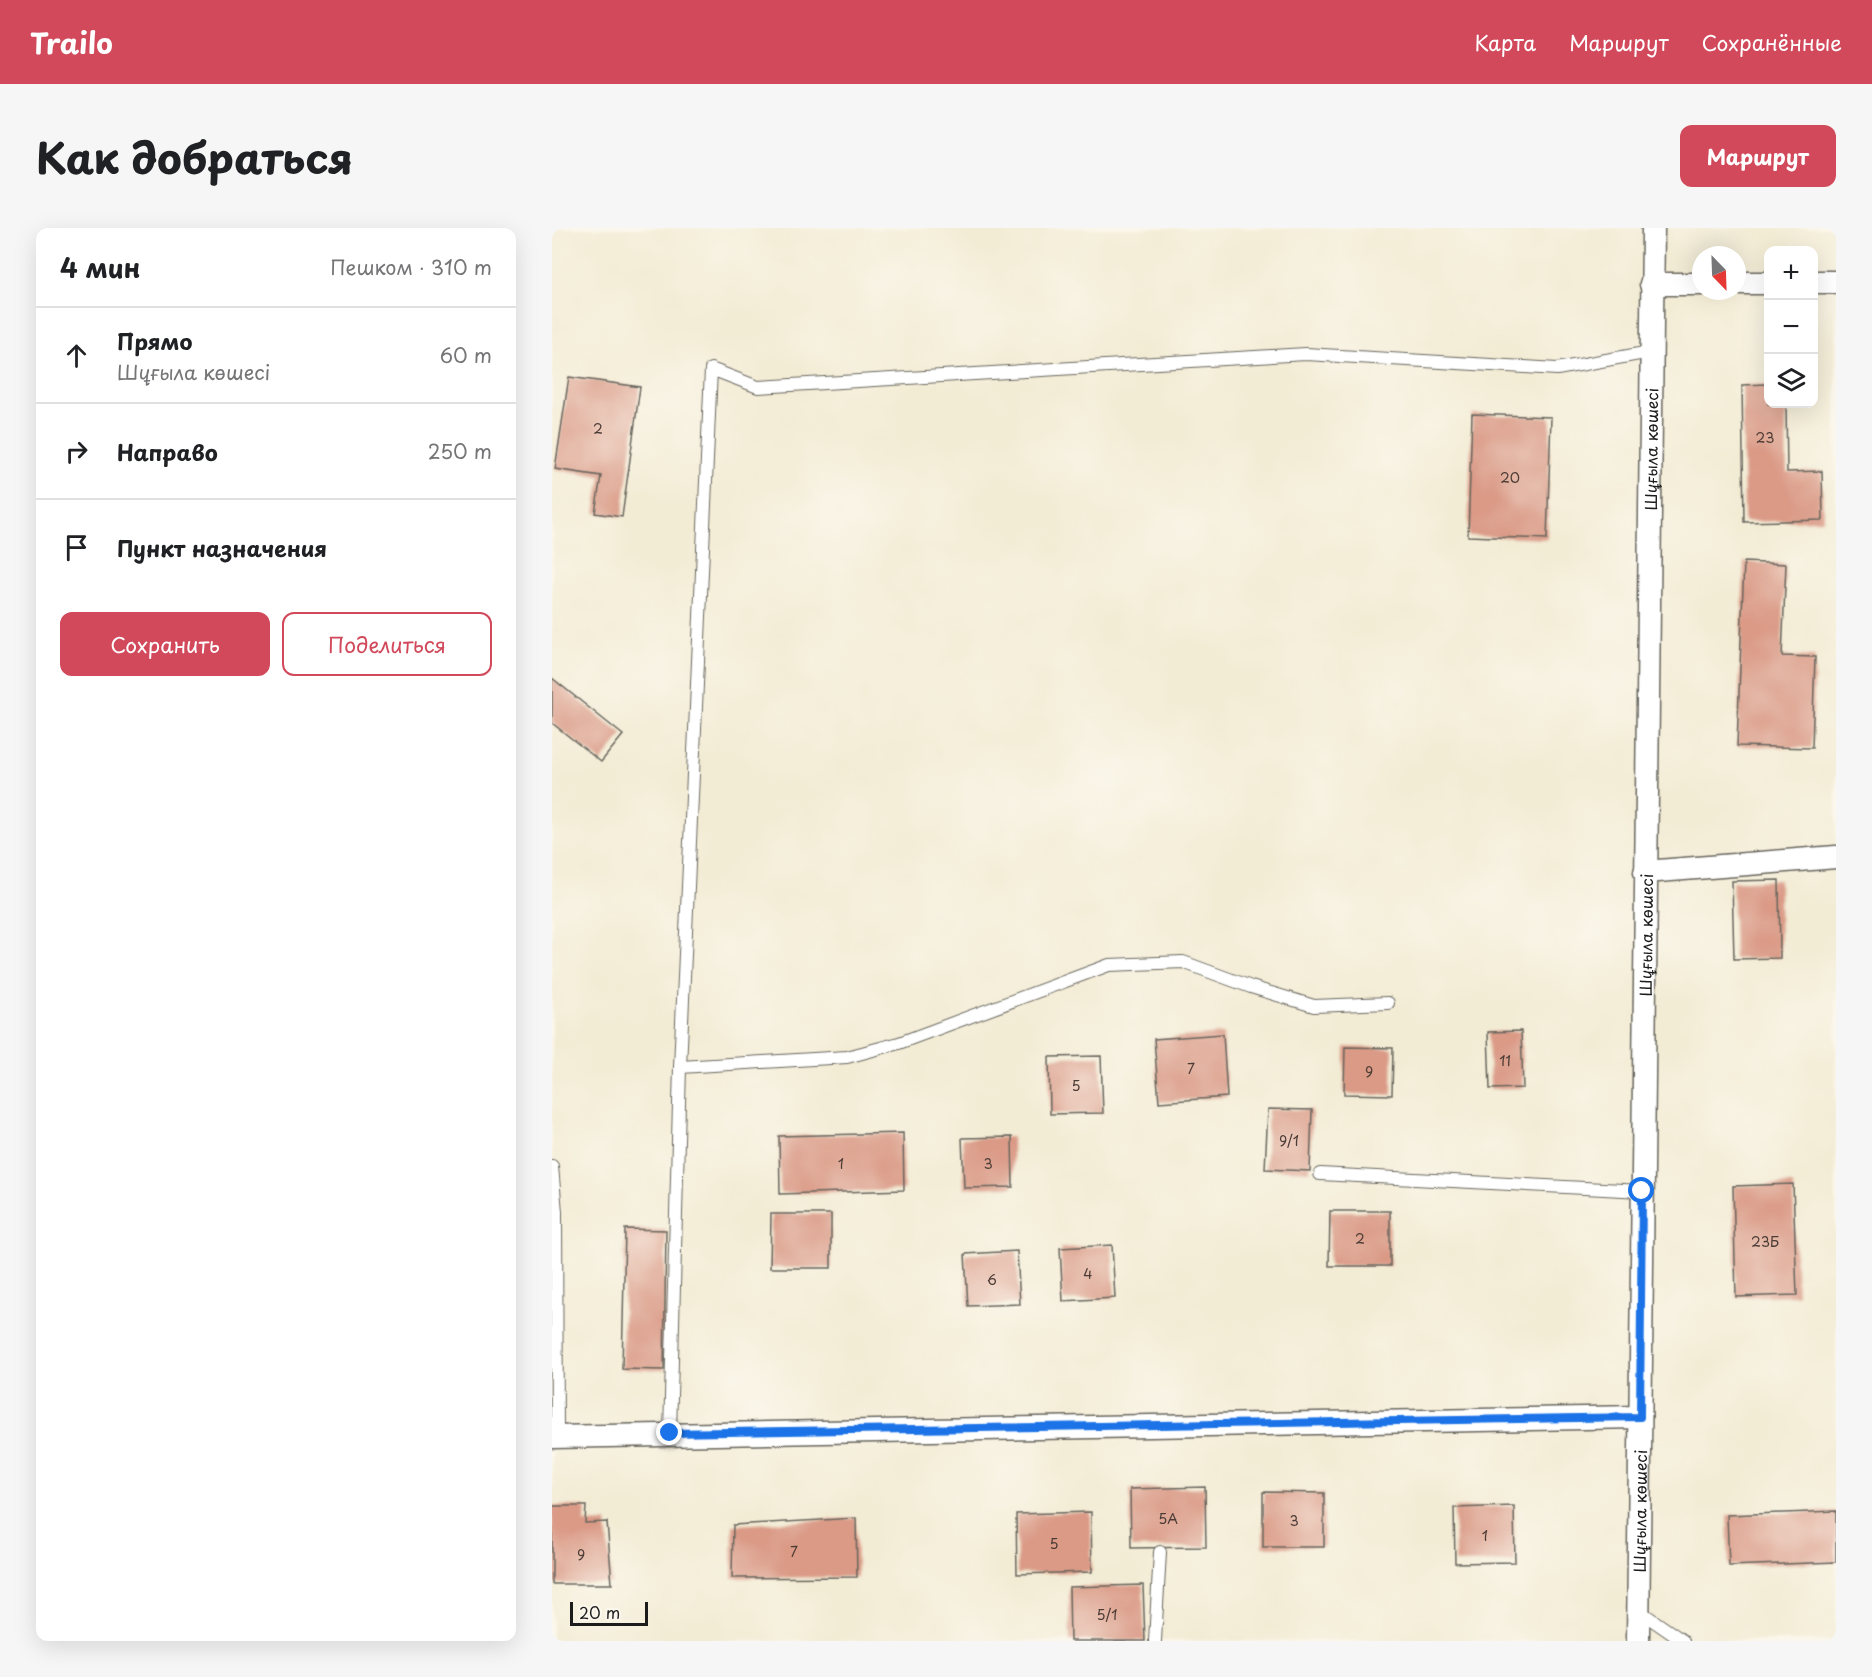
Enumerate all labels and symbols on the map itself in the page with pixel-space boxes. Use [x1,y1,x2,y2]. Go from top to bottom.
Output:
north arrow [1692,246,1746,300]
street label: Шұғыла көшесі [1638,388,1663,511]
house number: 2 [593,418,603,439]
house number: 23 [1756,427,1774,448]
house number: 20 [1500,467,1520,488]
street label: Шұғыла көшесі [1633,874,1658,997]
house number: 11 [1499,1050,1511,1071]
house number: 7 [1187,1058,1195,1079]
house number: 9 [1365,1061,1373,1082]
house number: 5 [1071,1075,1081,1096]
house number: 9/1 [1279,1130,1299,1151]
house number: 1 [838,1153,844,1174]
house number: 3 [983,1153,993,1174]
route start [1628,1177,1654,1203]
house number: 2 [1355,1228,1365,1249]
house number: 23Б [1751,1231,1779,1252]
house number: 4 [1083,1263,1093,1284]
house number: 6 [987,1269,997,1290]
route end [656,1419,682,1445]
street label: Шұғыла көшесі [1627,1449,1652,1573]
house number: 5А [1158,1508,1178,1529]
house number: 3 [1289,1510,1299,1531]
house number: 1 [1482,1525,1488,1546]
house number: 5 [1049,1533,1059,1554]
house number: 7 [790,1541,798,1562]
house number: 9 [577,1544,585,1565]
scale bar [570,1599,648,1626]
house number: 5/1 [1096,1604,1118,1625]

